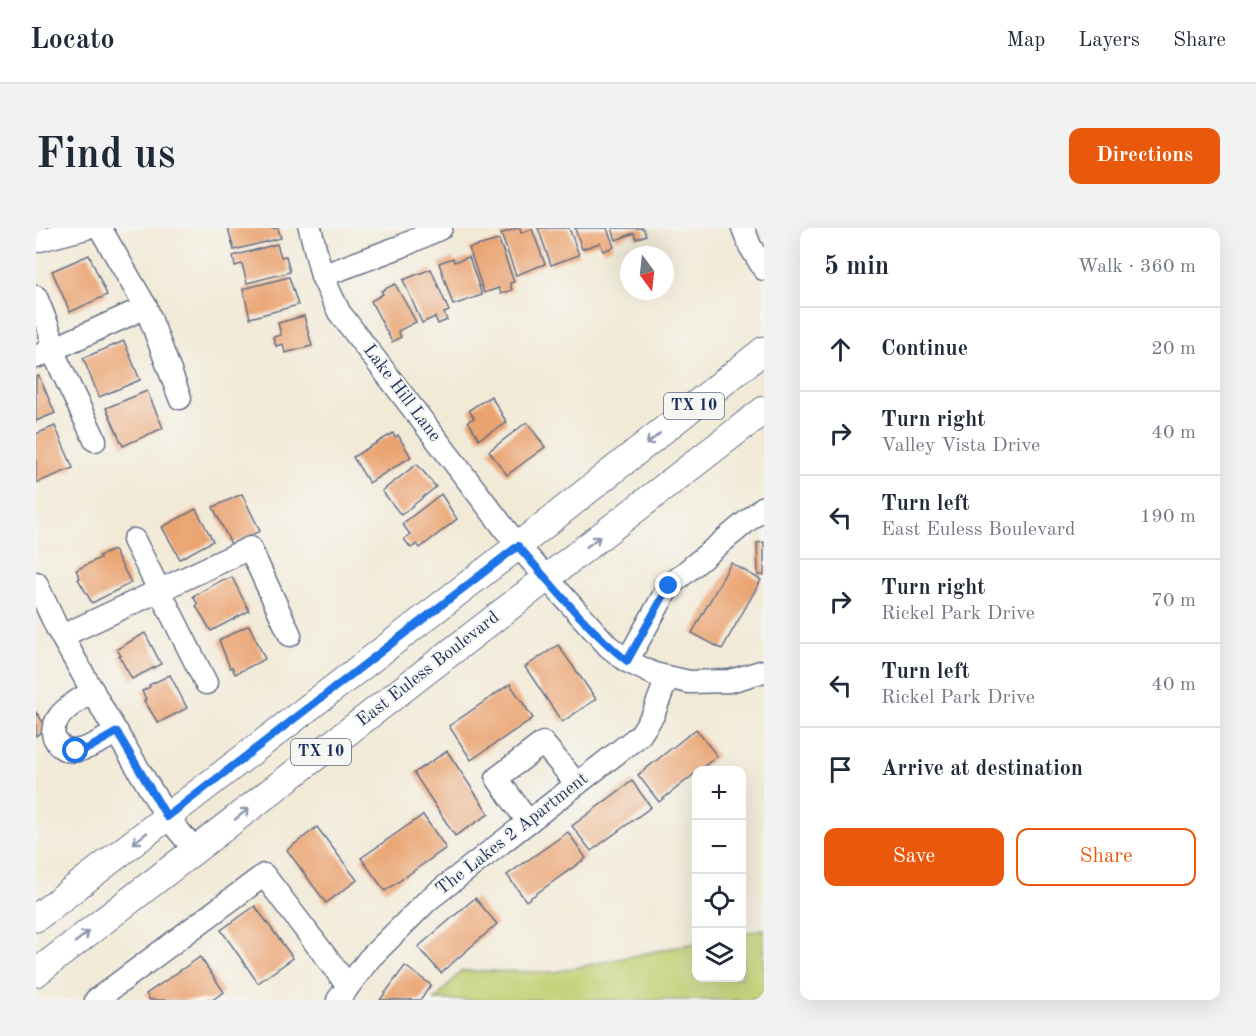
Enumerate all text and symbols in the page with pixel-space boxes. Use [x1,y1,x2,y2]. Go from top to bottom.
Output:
text: Locato [30,27,115,55]
text: Map [1006,30,1045,51]
text: Layers [1078,30,1140,51]
text: Share [1173,30,1226,51]
button: Directions [1069,128,1220,184]
text: Find us [36,135,175,177]
north arrow [620,246,674,300]
text: 5 min [824,254,889,280]
text: Walk · 360 m [1077,257,1196,277]
icon: ahead [824,333,857,366]
text: Continue [881,338,968,360]
text: 20 m [1151,339,1196,359]
street label: Lake Hill Lane [360,341,444,445]
road number: TX 10 [664,393,724,419]
text: Turn right [881,409,985,431]
icon: right [824,417,857,450]
text: 40 m [1151,423,1196,443]
one-way arrow [645,432,661,445]
text: Valley Vista Drive [881,436,1040,456]
text: Turn left [881,493,970,515]
icon: left [824,501,857,534]
text: 190 m [1140,507,1196,527]
text: East Euless Boulevard [881,520,1075,540]
one-way arrow [584,536,600,549]
route end [655,572,681,598]
text: Turn right [881,577,985,599]
icon: right [824,585,857,618]
text: 70 m [1151,591,1196,611]
text: Rickel Park Drive [881,604,1035,624]
street label: East Euless Boulevard [353,608,503,730]
text: Turn left [881,661,970,683]
icon: left [824,669,857,702]
text: 40 m [1151,675,1196,695]
text: Rickel Park Drive [881,688,1035,708]
route start [62,737,88,763]
road number: TX 10 [291,739,351,765]
icon: arrive [824,753,857,786]
text: Arrive at destination [881,758,1083,780]
map controls [692,766,746,982]
button: + [692,766,746,820]
street label: The Lakes 2 Apartment [433,769,591,899]
one-way arrow [233,808,249,820]
button: − [692,820,746,874]
button: Save [824,828,1004,886]
button: Share [1016,828,1196,886]
one-way arrow [132,832,148,845]
button: locate [692,874,746,928]
button: layers [692,928,746,982]
one-way arrow [74,931,90,944]

